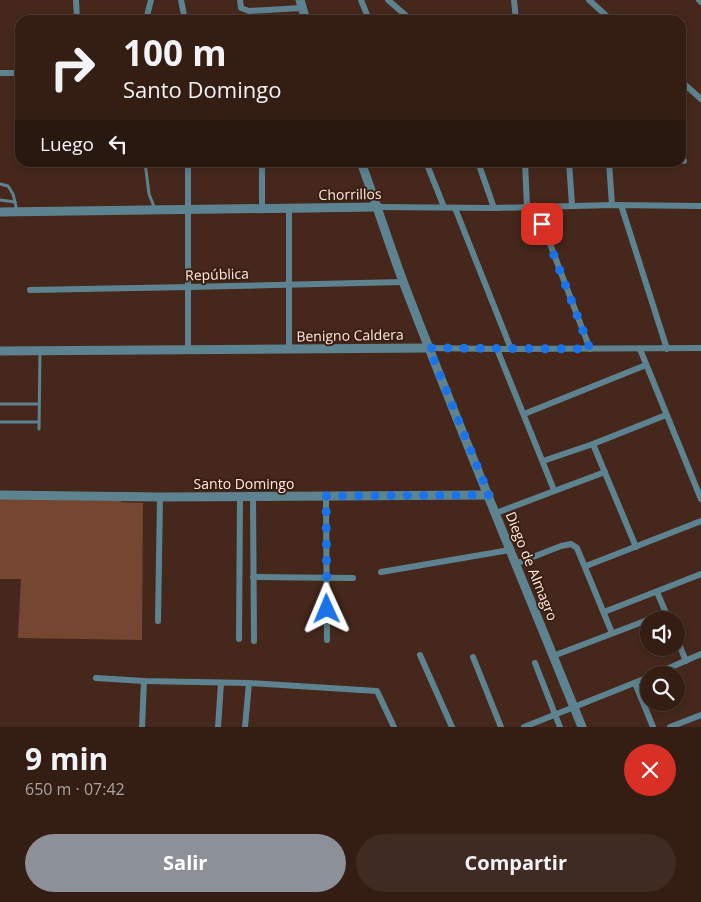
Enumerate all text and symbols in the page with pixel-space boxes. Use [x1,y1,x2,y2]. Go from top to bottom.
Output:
text: 100 m [123,29,227,76]
icon: right [40,35,105,100]
text: Santo Domingo [123,74,281,104]
icon: left [104,130,132,158]
text: Luego [40,131,94,157]
street label: Chorrillos [318,184,382,204]
pin [521,203,563,245]
icon: arrive [528,210,556,238]
street label: República [185,263,249,285]
street label: Benigno Caldera [296,325,404,345]
street label: Santo Domingo [194,474,294,493]
street label: Diego de Almagro [501,509,563,623]
position arrow [300,582,352,634]
map controls [640,611,685,711]
button: sound [640,611,685,656]
button: search [640,666,685,711]
text: 9 min [25,738,108,779]
button: close [624,744,676,796]
text: 650 m · 07:42 [25,778,125,800]
button: Salir [25,834,346,892]
button: Compartir [356,834,676,892]

